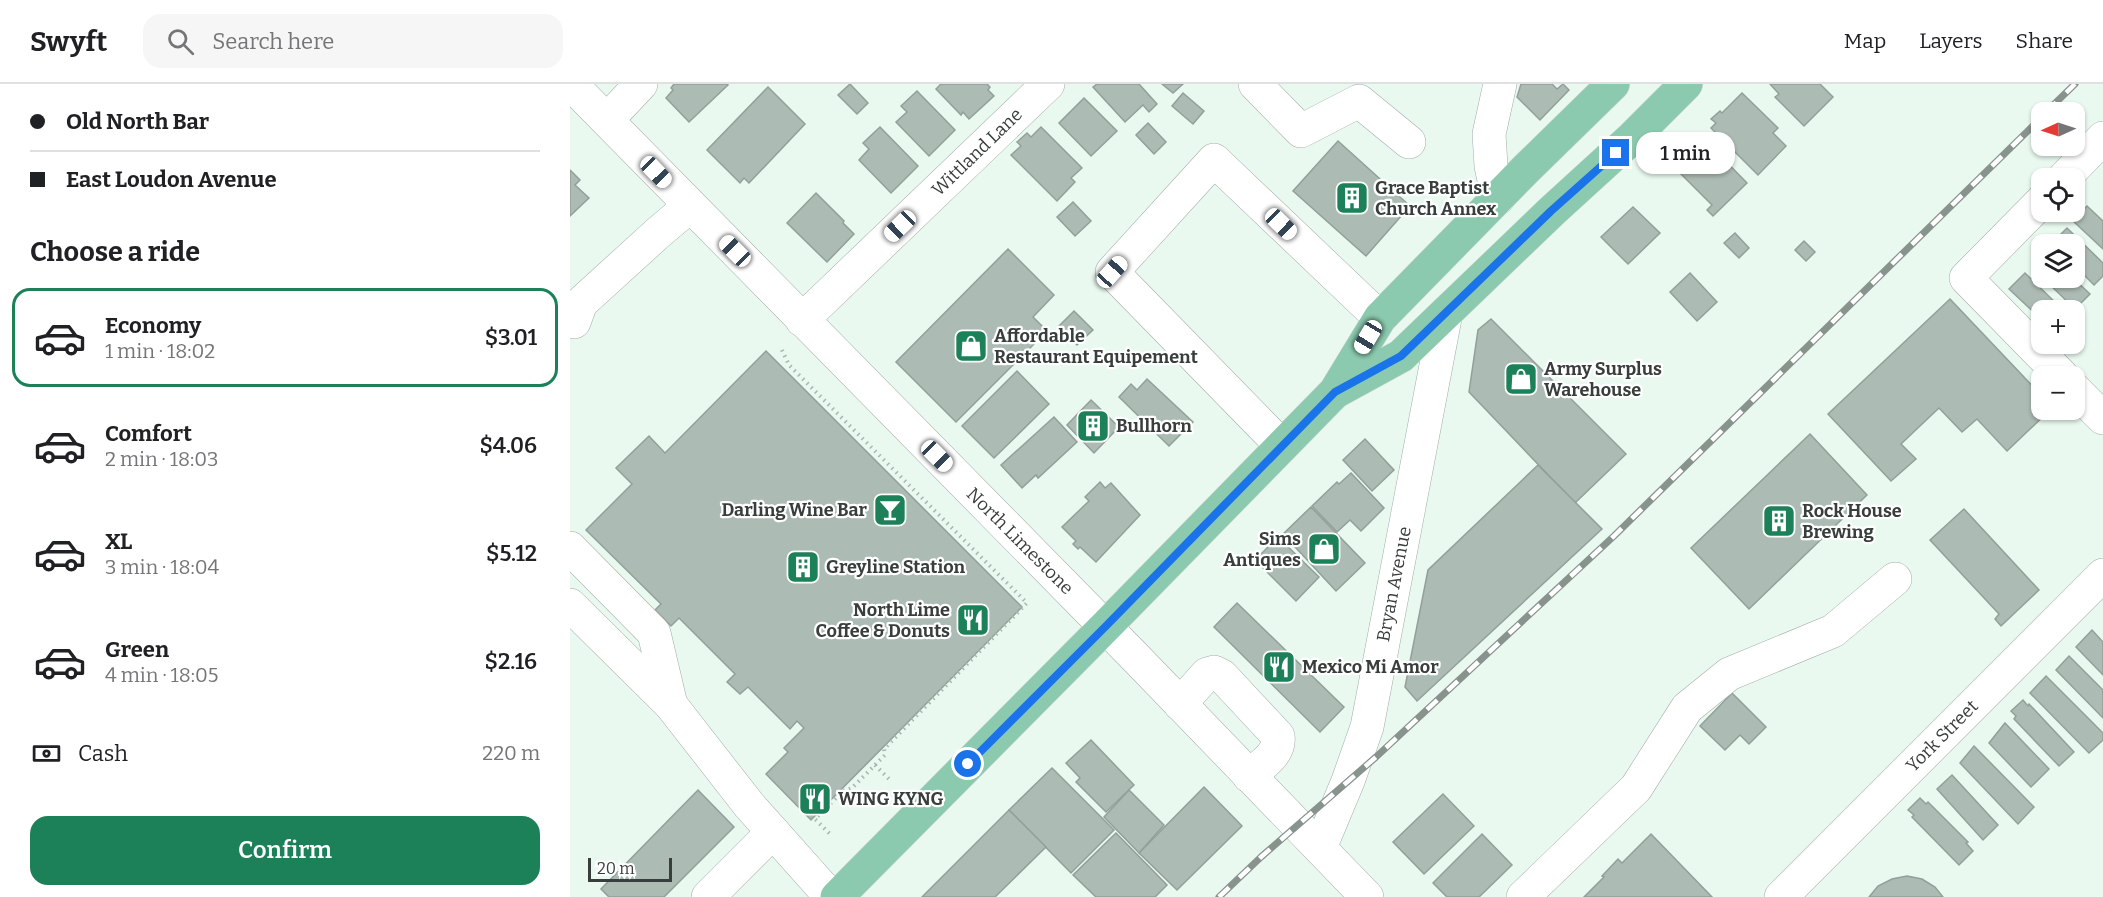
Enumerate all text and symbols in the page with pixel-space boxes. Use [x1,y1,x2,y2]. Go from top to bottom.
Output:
search box [143,14,563,68]
text: Swyft [30,25,107,58]
icon: search [164,25,197,58]
text: Search here [212,28,334,55]
text: Map [1844,28,1886,54]
text: Layers [1919,28,1983,54]
text: Share [2016,28,2073,54]
north arrow [2031,102,2085,156]
map controls [2031,102,2085,420]
street label: Wittland Lane [927,103,1027,201]
text: Old North Bar [66,108,209,135]
callout: 1 min [1637,132,1736,174]
route end [1602,139,1629,166]
text: 1 min [1660,141,1711,165]
car [637,153,675,191]
text: East Loudon Avenue [66,166,277,193]
button: locate [2031,168,2085,222]
place label: Grace Baptist Church Annex [1375,177,1497,220]
building icon: Grace Baptist Church Annex [1334,180,1370,216]
car [1262,205,1300,243]
car [881,207,919,245]
car [716,232,754,270]
button: layers [2031,234,2085,288]
text: Choose a ride [30,236,200,268]
car [1093,253,1131,291]
button: + [2031,300,2085,354]
icon: car [33,311,87,365]
text: Economy [105,312,201,339]
car [1351,317,1385,357]
text: $3.01 [485,324,537,351]
place label: Affordable Restaurant Equipement [994,325,1198,368]
shop icon: Affordable Restaurant Equipement [953,328,989,364]
text: 1 min · 18:02 [105,339,215,363]
place label: Army Surplus Warehouse [1544,358,1662,401]
shop icon: Army Surplus Warehouse [1503,361,1539,397]
button: − [2031,366,2085,420]
building icon: Bullhorn [1075,408,1111,444]
place label: Bullhorn [1116,415,1192,437]
icon: car [33,419,87,473]
text: Comfort [105,420,192,447]
text: $4.06 [479,432,537,459]
car [918,437,956,475]
text: 2 min · 18:03 [105,447,218,471]
street label: North Limestone [962,483,1078,599]
bar icon: Darling Wine Bar [872,492,908,528]
place label: Darling Wine Bar [722,499,868,521]
place label: Rock House Brewing [1802,500,1902,543]
building icon: Rock House Brewing [1761,503,1797,539]
street label: Bryan Avenue [1372,525,1416,643]
icon: car [33,527,87,581]
text: XL [105,528,132,555]
place label: Sims Antiques [1223,528,1301,571]
shop icon: Sims Antiques [1306,531,1342,567]
text: $5.12 [486,540,537,567]
building icon: Greyline Station [785,549,821,585]
text: 3 min · 18:04 [105,555,219,579]
place label: Greyline Station [826,556,966,578]
place label: North Lime Coffee & Donuts [816,599,950,642]
restaurant icon: North Lime Coffee & Donuts [955,602,991,638]
icon: car [33,635,87,689]
text: Green [105,636,169,663]
text: $2.16 [485,648,537,675]
restaurant icon: Mexico Mi Amor [1261,649,1297,685]
place label: Mexico Mi Amor [1302,656,1439,678]
text: 4 min · 18:05 [105,663,218,687]
street label: York Street [1901,695,1983,777]
icon: cash [30,737,63,770]
text: Cash [78,740,128,767]
text: 220 m [482,741,540,765]
route start [954,750,981,777]
restaurant icon: WING KYNG [797,781,833,817]
place label: WING KYNG [838,788,944,810]
button: Confirm [30,816,540,885]
scale bar [588,855,672,882]
text: 20 m [597,859,634,878]

